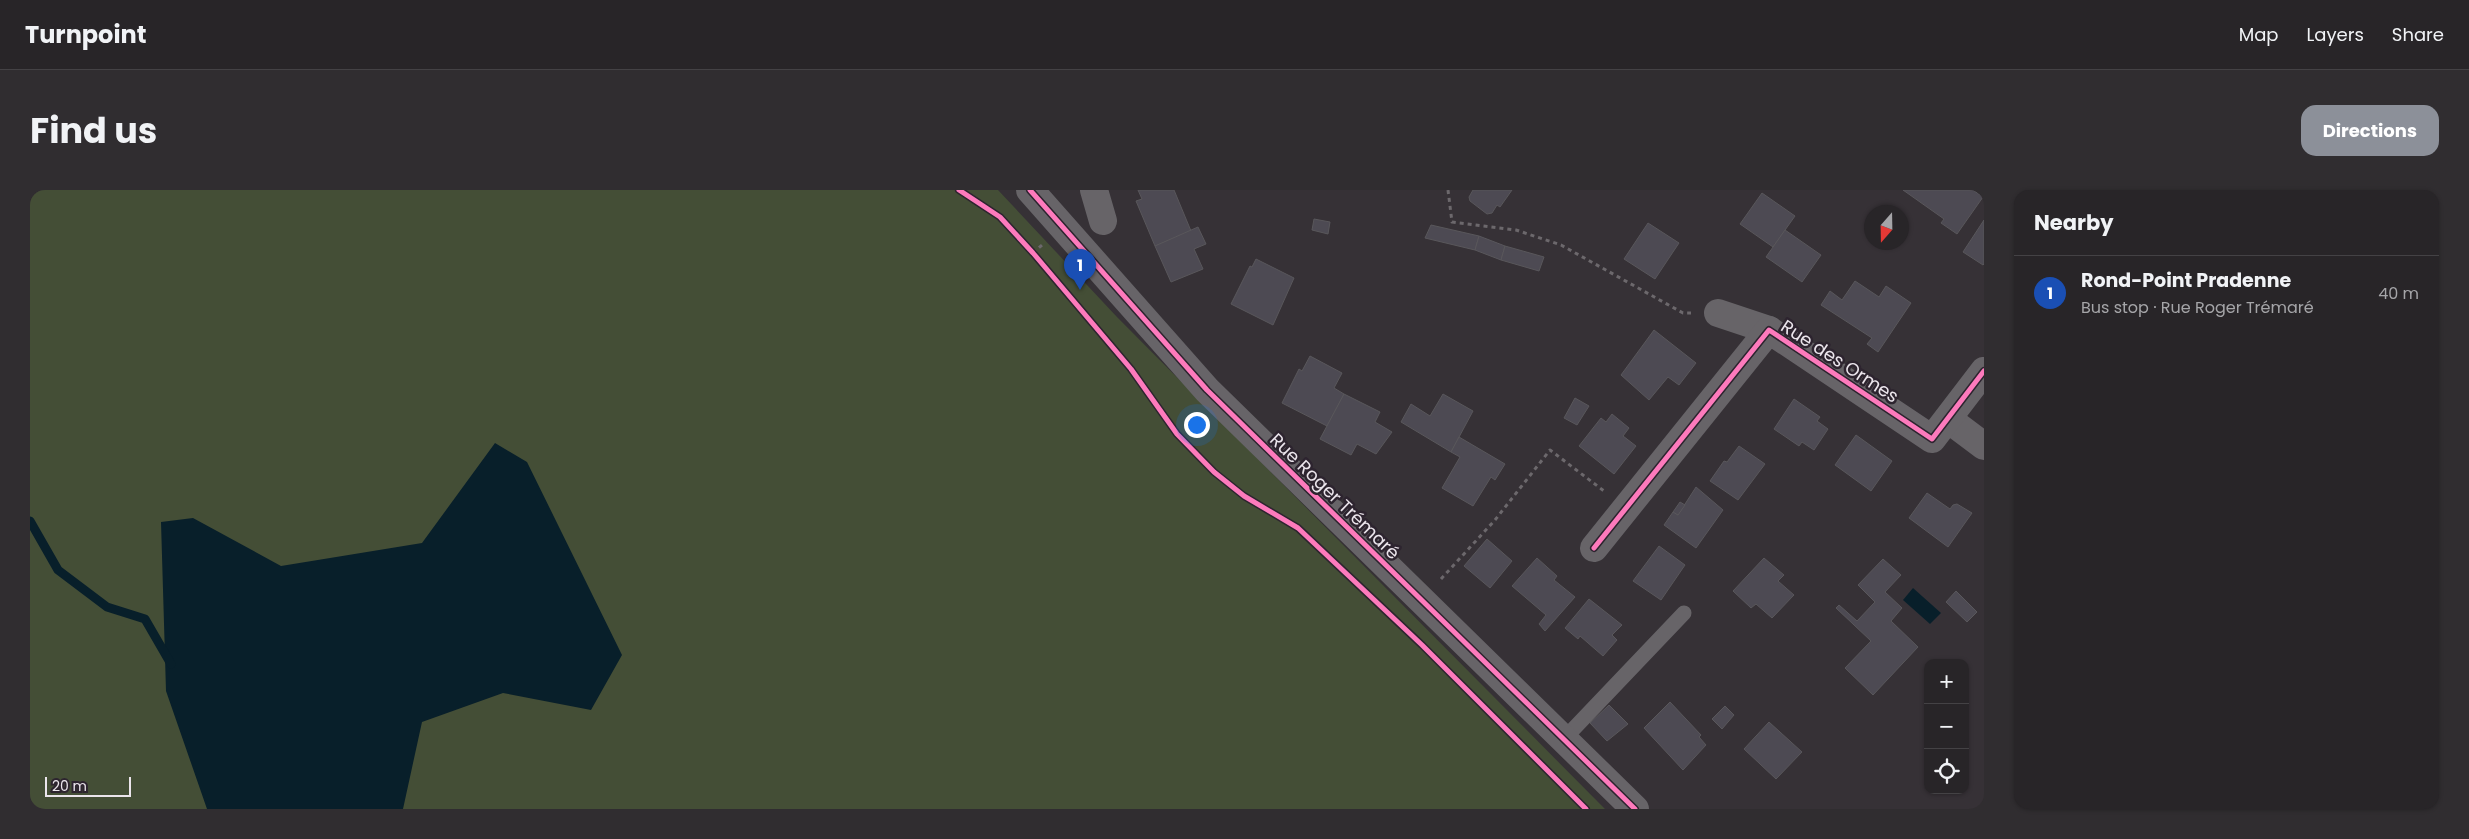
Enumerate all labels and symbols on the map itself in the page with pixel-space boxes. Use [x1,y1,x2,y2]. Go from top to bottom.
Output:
north arrow [1864,205,1909,250]
pin: 1 [1064,249,1096,290]
street label: Rue des Ormes [1776,314,1904,408]
your location [1184,412,1210,438]
street label: Rue Roger Trémaré [1264,427,1406,565]
scale bar [45,774,131,797]

